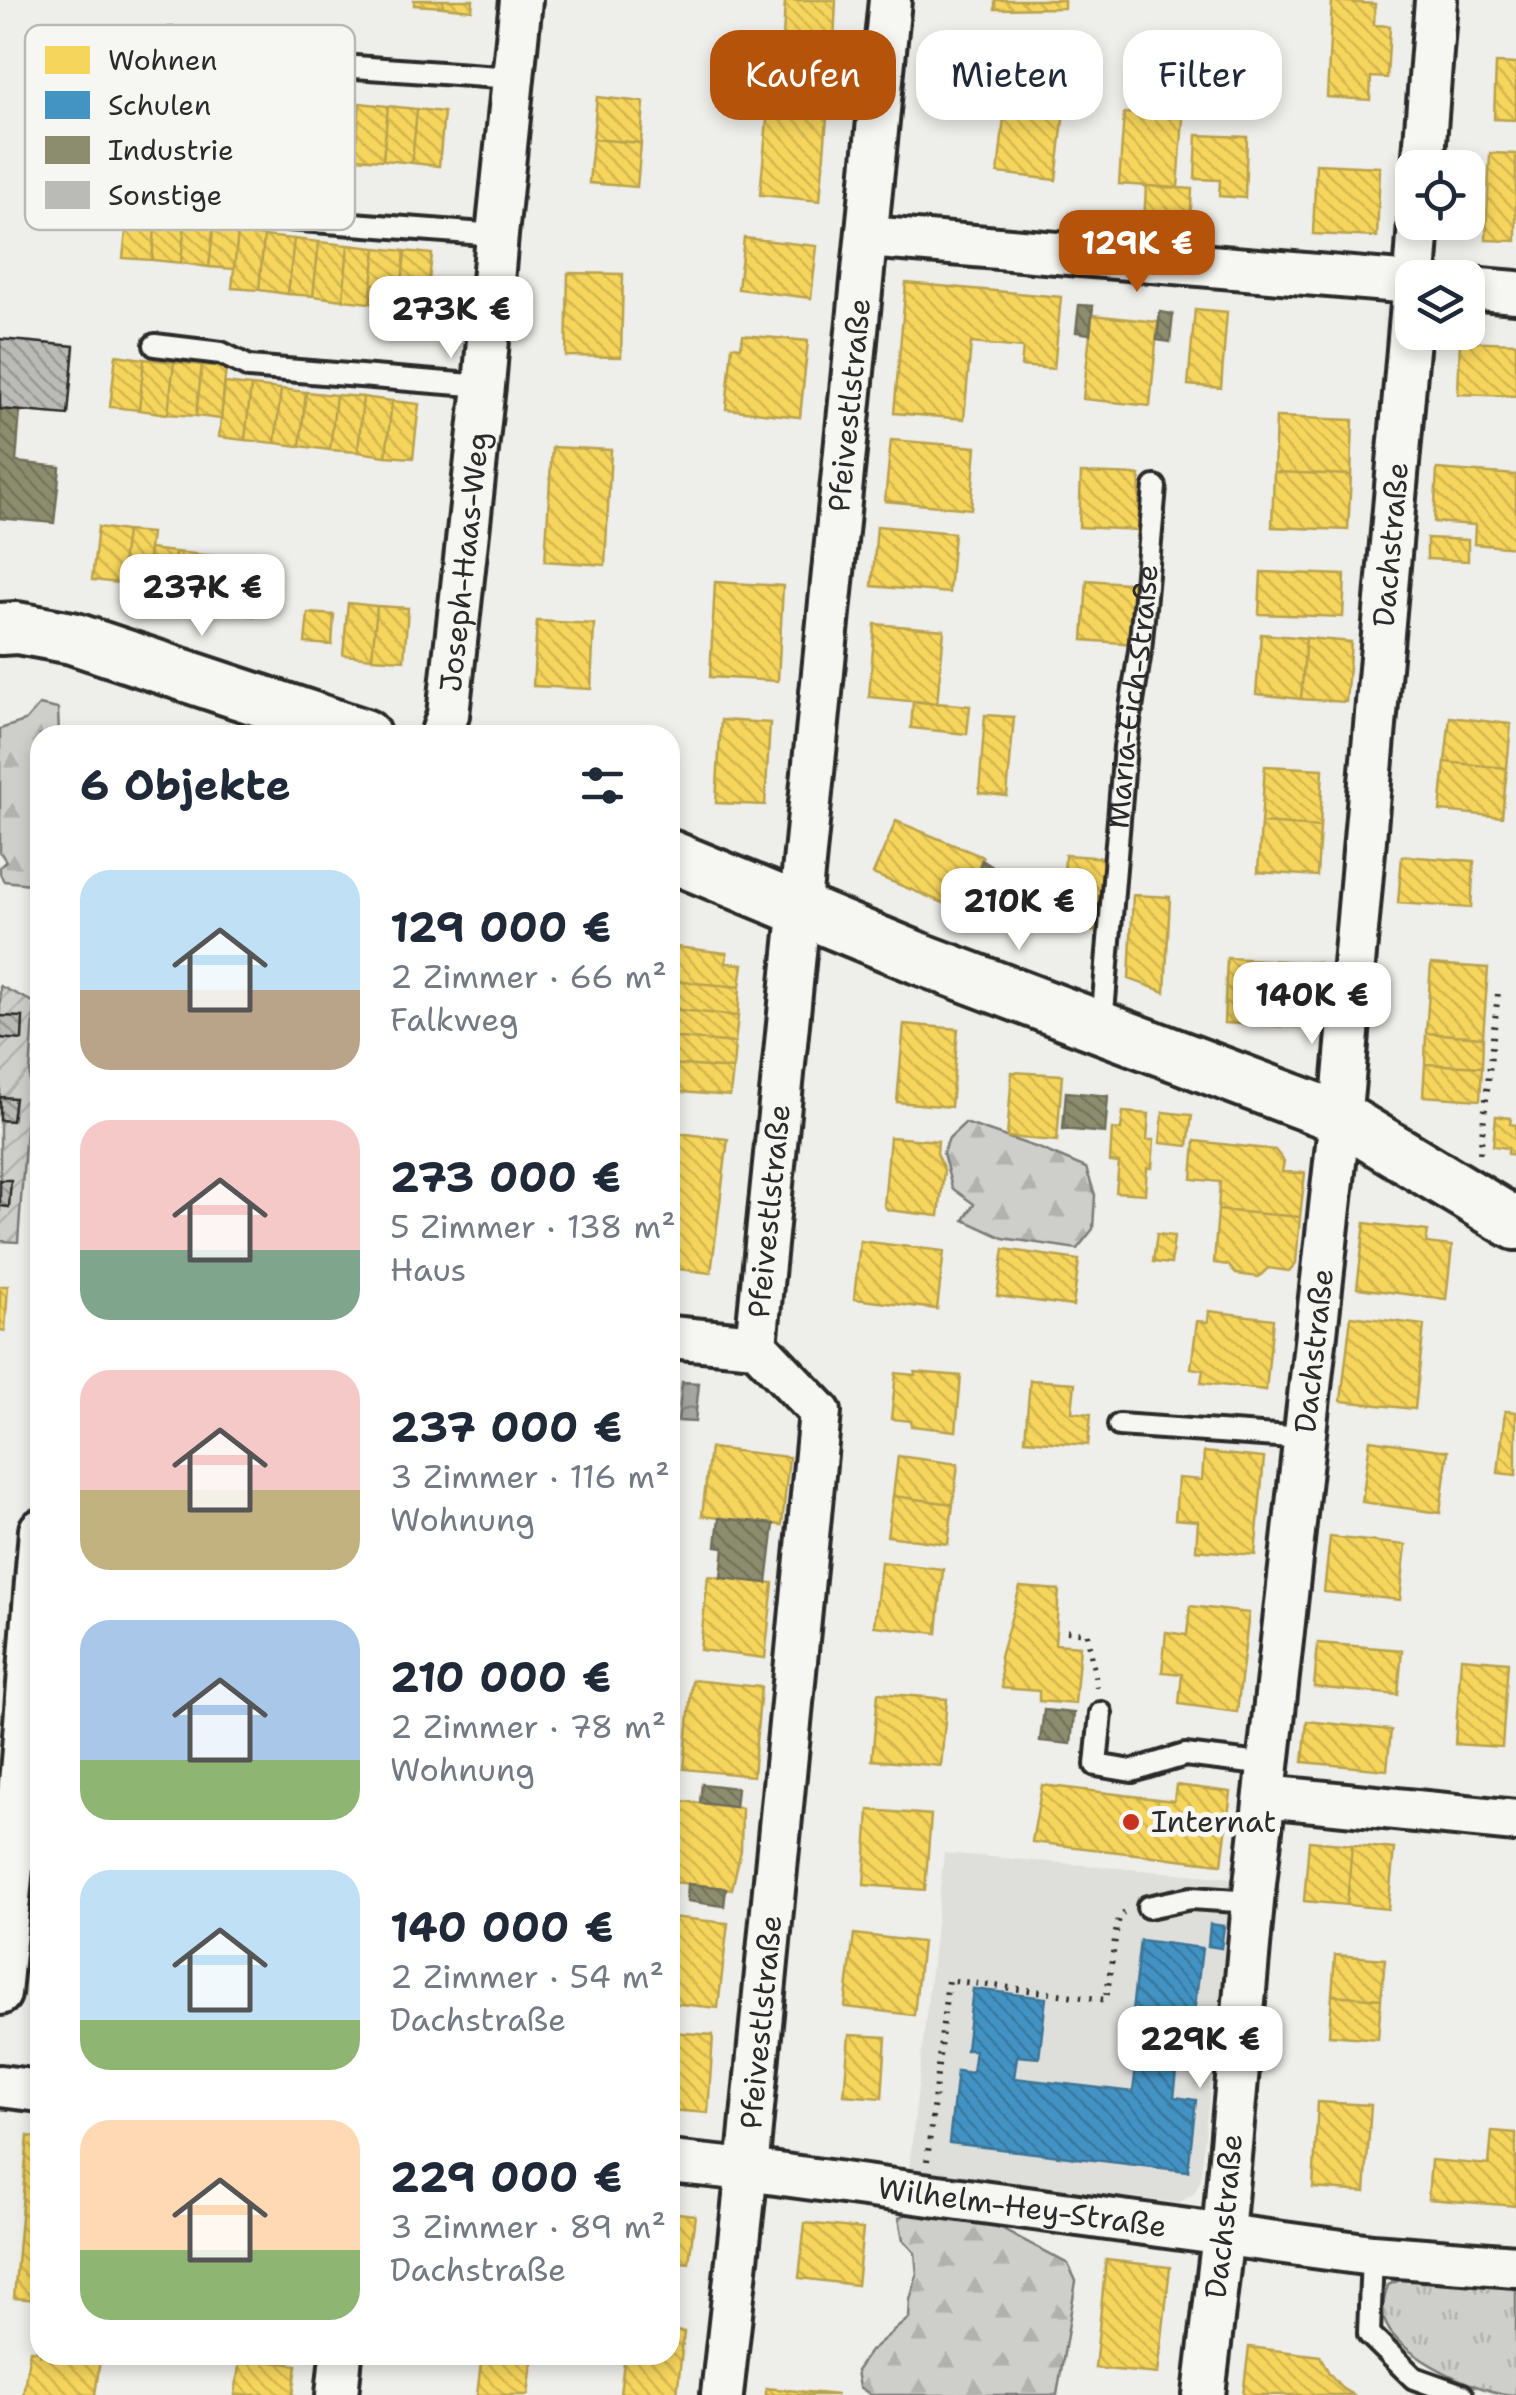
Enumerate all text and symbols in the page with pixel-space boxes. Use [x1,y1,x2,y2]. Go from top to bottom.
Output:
legend [25,25,355,230]
chip: Kaufen [710,30,896,120]
chip: Mieten [916,30,1103,120]
chip: Filter [1123,30,1282,120]
text: Wohnen [108,41,218,79]
text: Schulen [108,86,211,124]
text: Industrie [108,131,234,169]
map controls [1395,150,1485,350]
button: locate [1395,150,1485,240]
text: Sonstige [108,176,222,214]
pin: 129K € [1056,210,1218,295]
text: 129K € [1081,221,1193,264]
button: layers [1395,260,1485,350]
pin: 273K € [370,276,532,361]
text: 273K € [391,287,511,330]
street label: Pfeivestlstraße [818,296,880,514]
street label: Joseph-Haas-Weg [430,430,499,694]
street label: Dachstraße [1363,460,1418,629]
pin: 237K € [121,554,283,639]
street label: Maria-Eich-Straße [1097,562,1168,830]
text: 237K € [142,565,262,608]
text: 6 Objekte [80,757,291,813]
icon: filters [575,758,630,813]
pin: 210K € [938,868,1100,953]
text: 210K € [963,879,1075,922]
text: 129 000 € [390,899,611,955]
icon: home [160,910,280,1030]
text: 2 Zimmer · 66 m² [390,955,667,998]
pin: 140K € [1231,962,1393,1047]
text: 140K € [1255,973,1369,1016]
text: Falkweg [390,998,519,1041]
street label: Pfeivestlstraße [738,1102,800,1320]
text: 273 000 € [390,1149,621,1205]
icon: home [160,1160,280,1280]
text: 5 Zimmer · 138 m² [390,1205,676,1248]
text: Haus [390,1248,466,1291]
street label: Dachstraße [1284,1266,1343,1435]
text: 237 000 € [390,1399,622,1455]
icon: home [160,1410,280,1530]
text: 3 Zimmer · 116 m² [390,1455,670,1498]
text: Wohnung [390,1498,535,1541]
text: 210 000 € [390,1649,611,1705]
icon: home [160,1660,280,1780]
text: 2 Zimmer · 78 m² [390,1705,666,1748]
text: Wohnung [390,1748,535,1791]
place label: Internat [1151,1801,1276,1842]
marker: Internat [1120,1811,1142,1833]
text: 140 000 € [390,1899,613,1955]
icon: home [160,1910,280,2030]
street label: Pfeivestlstraße [730,1913,791,2131]
text: 2 Zimmer · 54 m² [390,1955,664,1998]
text: Dachstraße [390,1998,566,2041]
pin: 229K € [1119,2006,1281,2091]
text: 229K € [1140,2017,1260,2060]
street label: Dachstraße [1195,2132,1252,2301]
text: 229 000 € [390,2149,622,2205]
icon: home [160,2160,280,2280]
street label: Wilhelm-Hey-Straße [875,2167,1169,2247]
text: 3 Zimmer · 89 m² [390,2205,666,2248]
text: Dachstraße [390,2248,566,2291]

